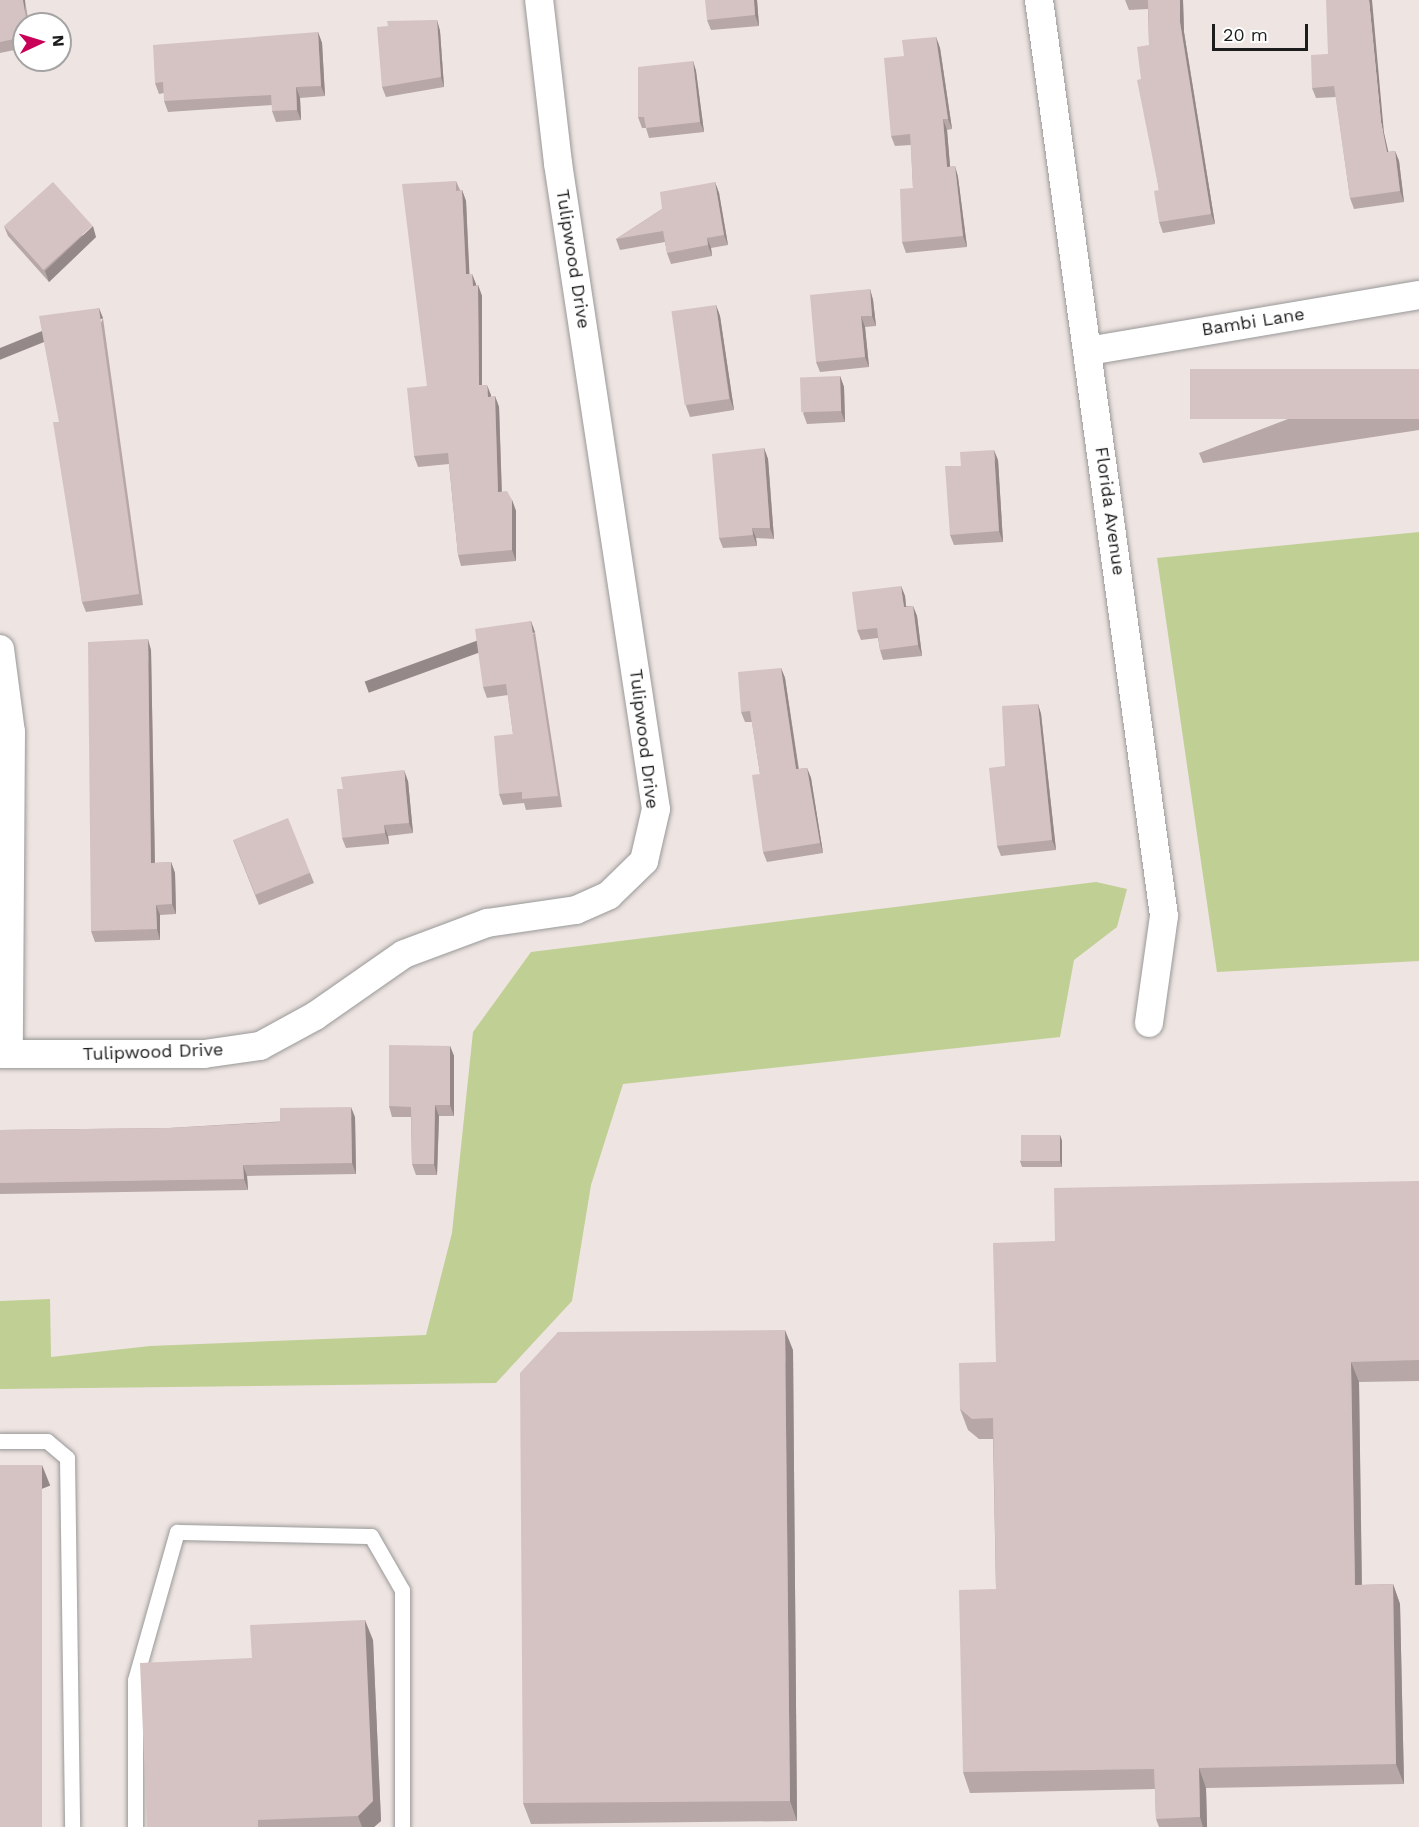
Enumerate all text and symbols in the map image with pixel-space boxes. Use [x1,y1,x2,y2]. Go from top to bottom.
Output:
north arrow [12,12,72,72]
scale bar [1215,12,1311,50]
text: 20 m [1223,24,1268,45]
text: N [49,34,68,47]
street label: Tulipwood Drive [551,188,595,330]
street label: Bambi Lane [1200,303,1306,341]
street label: Florida Avenue [1090,445,1130,577]
street label: Tulipwood Drive [625,668,663,810]
street label: Tulipwood Drive [82,1039,224,1065]

